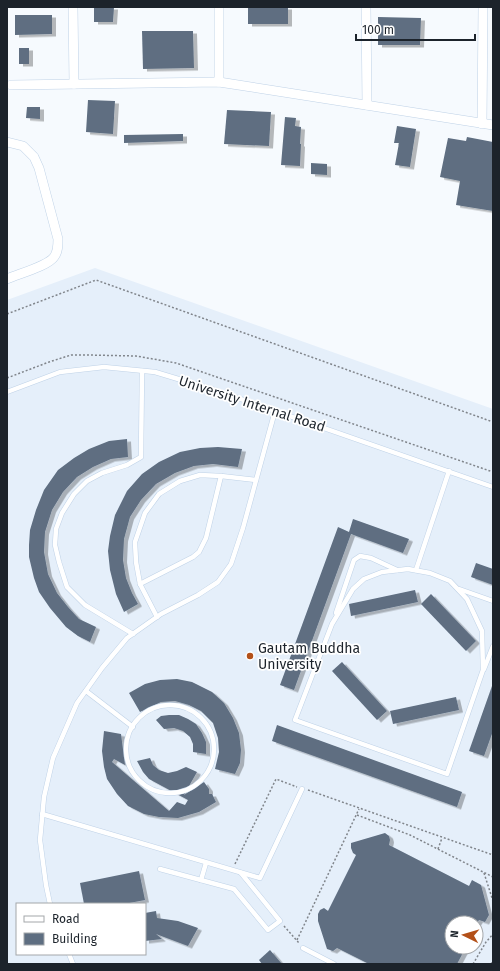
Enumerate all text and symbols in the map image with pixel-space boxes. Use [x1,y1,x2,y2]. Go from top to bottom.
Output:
scale bar [356,16,475,42]
text: 100 m [362,23,394,37]
street label: University Internal Road [177,372,327,436]
place label: Gautam Buddha University [258,640,360,673]
marker: Gautam Buddha University [245,651,255,661]
legend [16,903,146,955]
text: Road [52,912,80,926]
north arrow [444,915,484,955]
text: N [448,930,461,938]
text: Building [52,932,98,946]

